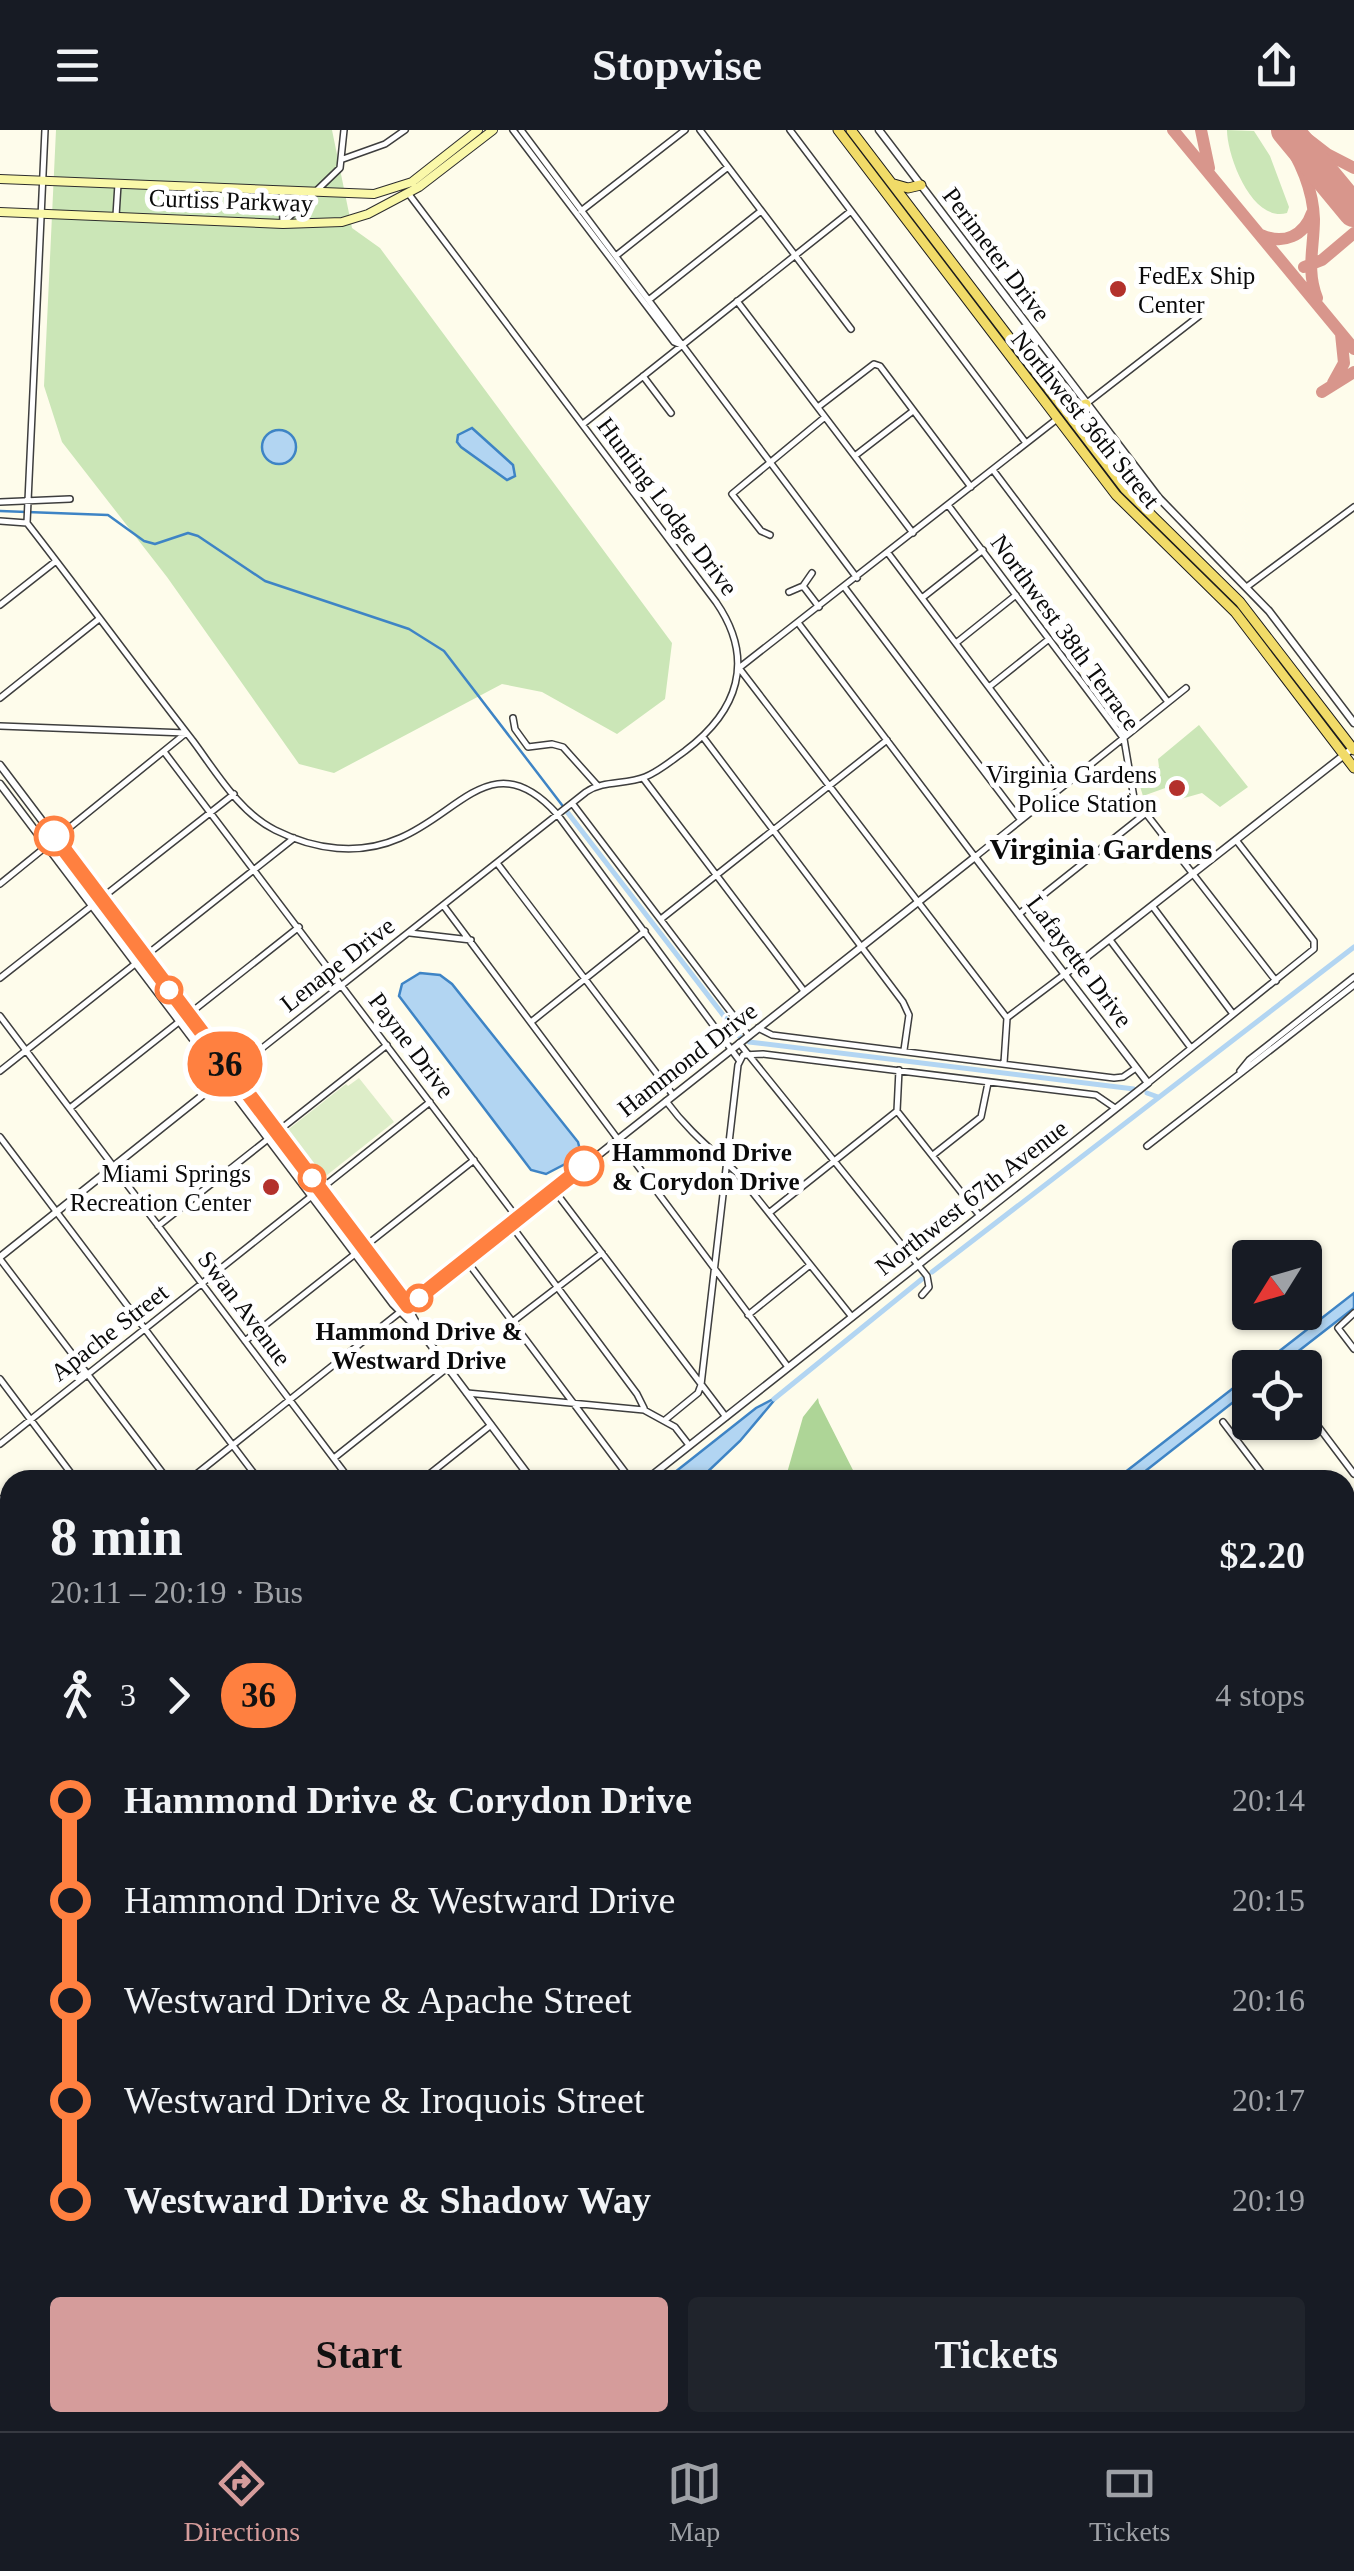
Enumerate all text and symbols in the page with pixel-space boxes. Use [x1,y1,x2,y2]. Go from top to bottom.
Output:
icon: menu [50,38,105,93]
icon: share [1249,38,1304,93]
text: Stopwise [592,40,762,90]
street label: Perimeter Drive [938,182,1056,326]
street label: Curtiss Parkway [148,184,314,217]
place label: FedEx Ship Center [1138,262,1255,318]
marker: FedEx Ship Center [1107,278,1129,300]
street label: Northwest 36th Street [1006,326,1165,513]
street label: Hunting Lodge Drive [592,412,743,600]
street label: Northwest 38th Terrace [986,529,1146,735]
place label: Virginia Gardens Police Station [986,761,1157,817]
marker: Virginia Gardens Police Station [1166,777,1188,799]
unlabelled marker [35,817,73,855]
district label: Virginia Gardens [989,832,1213,865]
street label: Lafayette Drive [1021,890,1138,1032]
street label: Lenape Drive [275,912,399,1017]
unlabelled marker [156,977,182,1003]
street label: Payne Drive [363,988,460,1103]
street label: Hammond Drive [613,997,762,1122]
line badge: 36 [180,1032,270,1096]
text: 36 [208,1045,243,1084]
street label: Northwest 67th Avenue [870,1114,1072,1281]
place label: Hammond Drive & Corydon Drive [612,1139,799,1195]
marker: Hammond Drive & Corydon Drive [565,1147,603,1185]
place label: Miami Springs Recreation Center [70,1160,252,1216]
unlabelled marker [299,1165,325,1191]
marker: Miami Springs Recreation Center [260,1176,282,1198]
north arrow [1232,1240,1322,1330]
map controls [1232,1240,1322,1440]
street label: Swan Avenue [193,1246,296,1371]
street label: Apache Street [45,1278,173,1386]
marker: Hammond Drive & Westward Drive [406,1285,432,1311]
place label: Hammond Drive & Westward Drive [316,1318,522,1374]
button: locate [1232,1350,1322,1440]
text: 8 min [50,1506,183,1567]
text: $2.20 [1220,1534,1305,1576]
text: 20:11 – 20:19 · Bus [50,1574,303,1610]
icon: walk [50,1668,105,1723]
icon: forward [151,1668,206,1723]
text: 36 [241,1676,276,1715]
text: 3 [120,1677,136,1713]
text: 4 stops [1215,1677,1305,1713]
text: Hammond Drive & Corydon Drive [124,1779,692,1821]
text: 20:14 [1232,1782,1305,1818]
text: Hammond Drive & Westward Drive [124,1879,675,1921]
text: 20:15 [1232,1882,1305,1918]
text: Westward Drive & Apache Street [124,1979,632,2021]
text: 20:16 [1232,1982,1305,2018]
text: Westward Drive & Iroquois Street [124,2079,644,2121]
text: 20:17 [1232,2082,1305,2118]
text: Westward Drive & Shadow Way [124,2179,651,2221]
text: 20:19 [1232,2182,1305,2218]
button: Start [50,2297,668,2412]
button: Tickets [688,2297,1305,2412]
tab: Directions [183,2456,300,2548]
tab: Map [667,2456,722,2548]
tab: Tickets [1089,2456,1171,2548]

